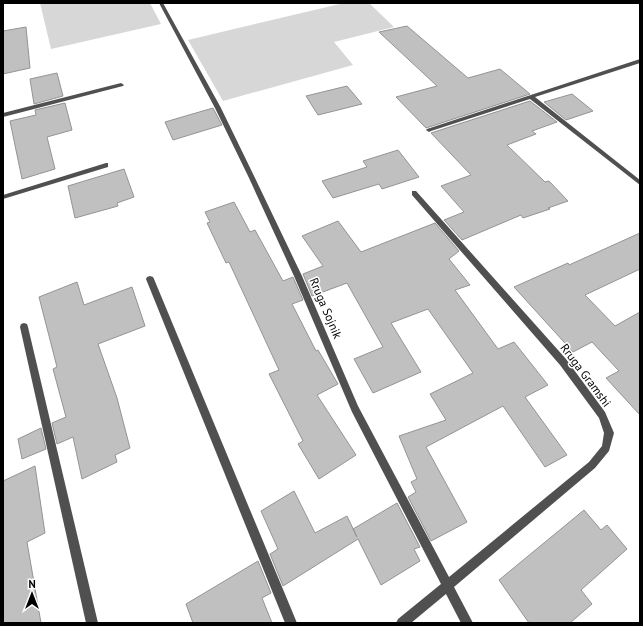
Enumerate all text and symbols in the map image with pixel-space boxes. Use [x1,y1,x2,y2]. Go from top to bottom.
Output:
street label: Rruga Sojnik [306,275,346,341]
street label: Rruga Gramshi [557,340,615,410]
north arrow [12,574,52,614]
text: N [28,577,36,591]

